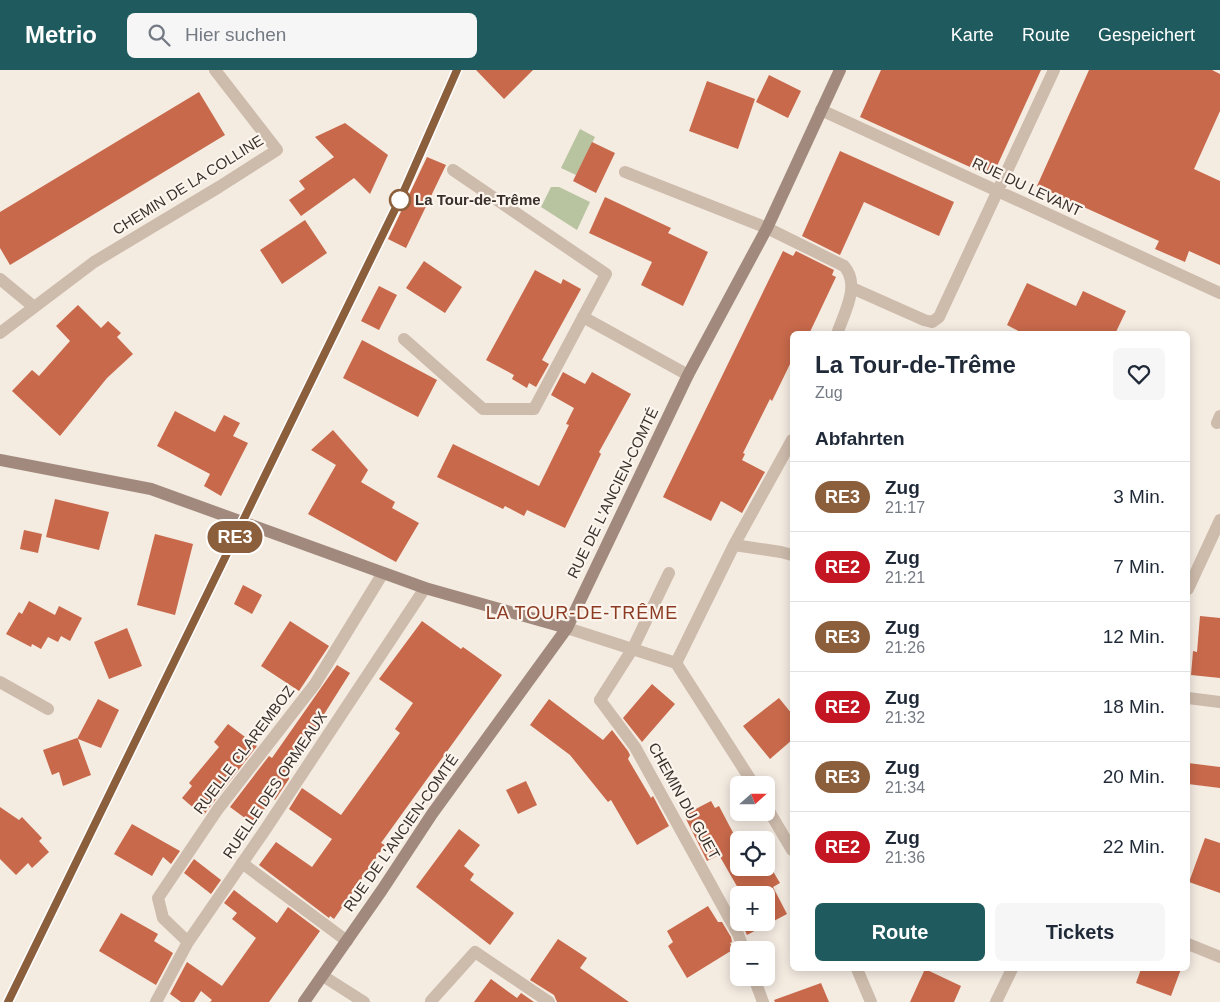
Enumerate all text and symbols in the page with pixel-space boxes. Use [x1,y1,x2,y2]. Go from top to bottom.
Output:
search box [127,13,477,58]
text: Metrio [25,21,97,48]
icon: search [145,21,173,49]
text: Hier suchen [185,24,286,45]
text: Karte [951,25,994,45]
text: Route [1022,25,1070,45]
text: Gespeichert [1098,25,1195,45]
street label: CHEMIN DE LA COLLINE [109,131,266,238]
street label: RUE DU LEVANT [970,154,1085,219]
marker: La Tour-de-Trême [389,189,411,211]
place label: La Tour-de-Trême [415,191,541,208]
button: heart [1113,348,1165,400]
text: La Tour-de-Trême [815,351,1016,378]
text: Zug [815,384,843,401]
street label: RUE DE L'ANCIEN-COMTÉ [564,405,661,581]
text: Abfahrten [815,428,905,449]
text: Zug [885,477,920,498]
text: 3 Min. [1113,486,1165,507]
text: RE3 [825,487,860,507]
text: 21:17 [885,499,925,516]
line badge: RE3 [206,521,264,553]
text: RE3 [217,527,253,547]
text: Zug [885,547,920,568]
text: 7 Min. [1113,556,1165,577]
text: RE2 [825,557,860,577]
text: 21:21 [885,569,925,586]
district label: LA TOUR-DE-TRÊME [486,603,678,623]
text: Zug [885,617,920,638]
text: 12 Min. [1103,626,1165,647]
text: RE3 [825,627,860,647]
text: 21:26 [885,639,925,656]
street label: RUELLE CLAREMBOZ [190,682,297,817]
text: Zug [885,687,920,708]
text: 18 Min. [1103,696,1165,717]
text: RE2 [825,697,860,717]
street label: RUELLE DES ORMEAUX [219,708,330,861]
text: 21:32 [885,709,925,726]
street label: CHEMIN DU GUET [645,739,724,862]
street label: RUE DE L'ANCIEN-COMTÉ [340,751,461,915]
text: Zug [885,757,920,778]
text: 20 Min. [1103,766,1165,787]
text: RE3 [825,767,860,787]
north arrow [730,776,775,821]
map controls [730,776,775,986]
text: 21:34 [885,779,925,796]
text: Zug [885,827,920,848]
button: locate [730,831,775,876]
text: 22 Min. [1103,836,1165,857]
text: RE2 [825,837,860,857]
text: 21:36 [885,849,925,866]
button: + [730,886,775,931]
button: Route [815,903,985,961]
button: Tickets [995,903,1165,961]
button: − [730,941,775,986]

